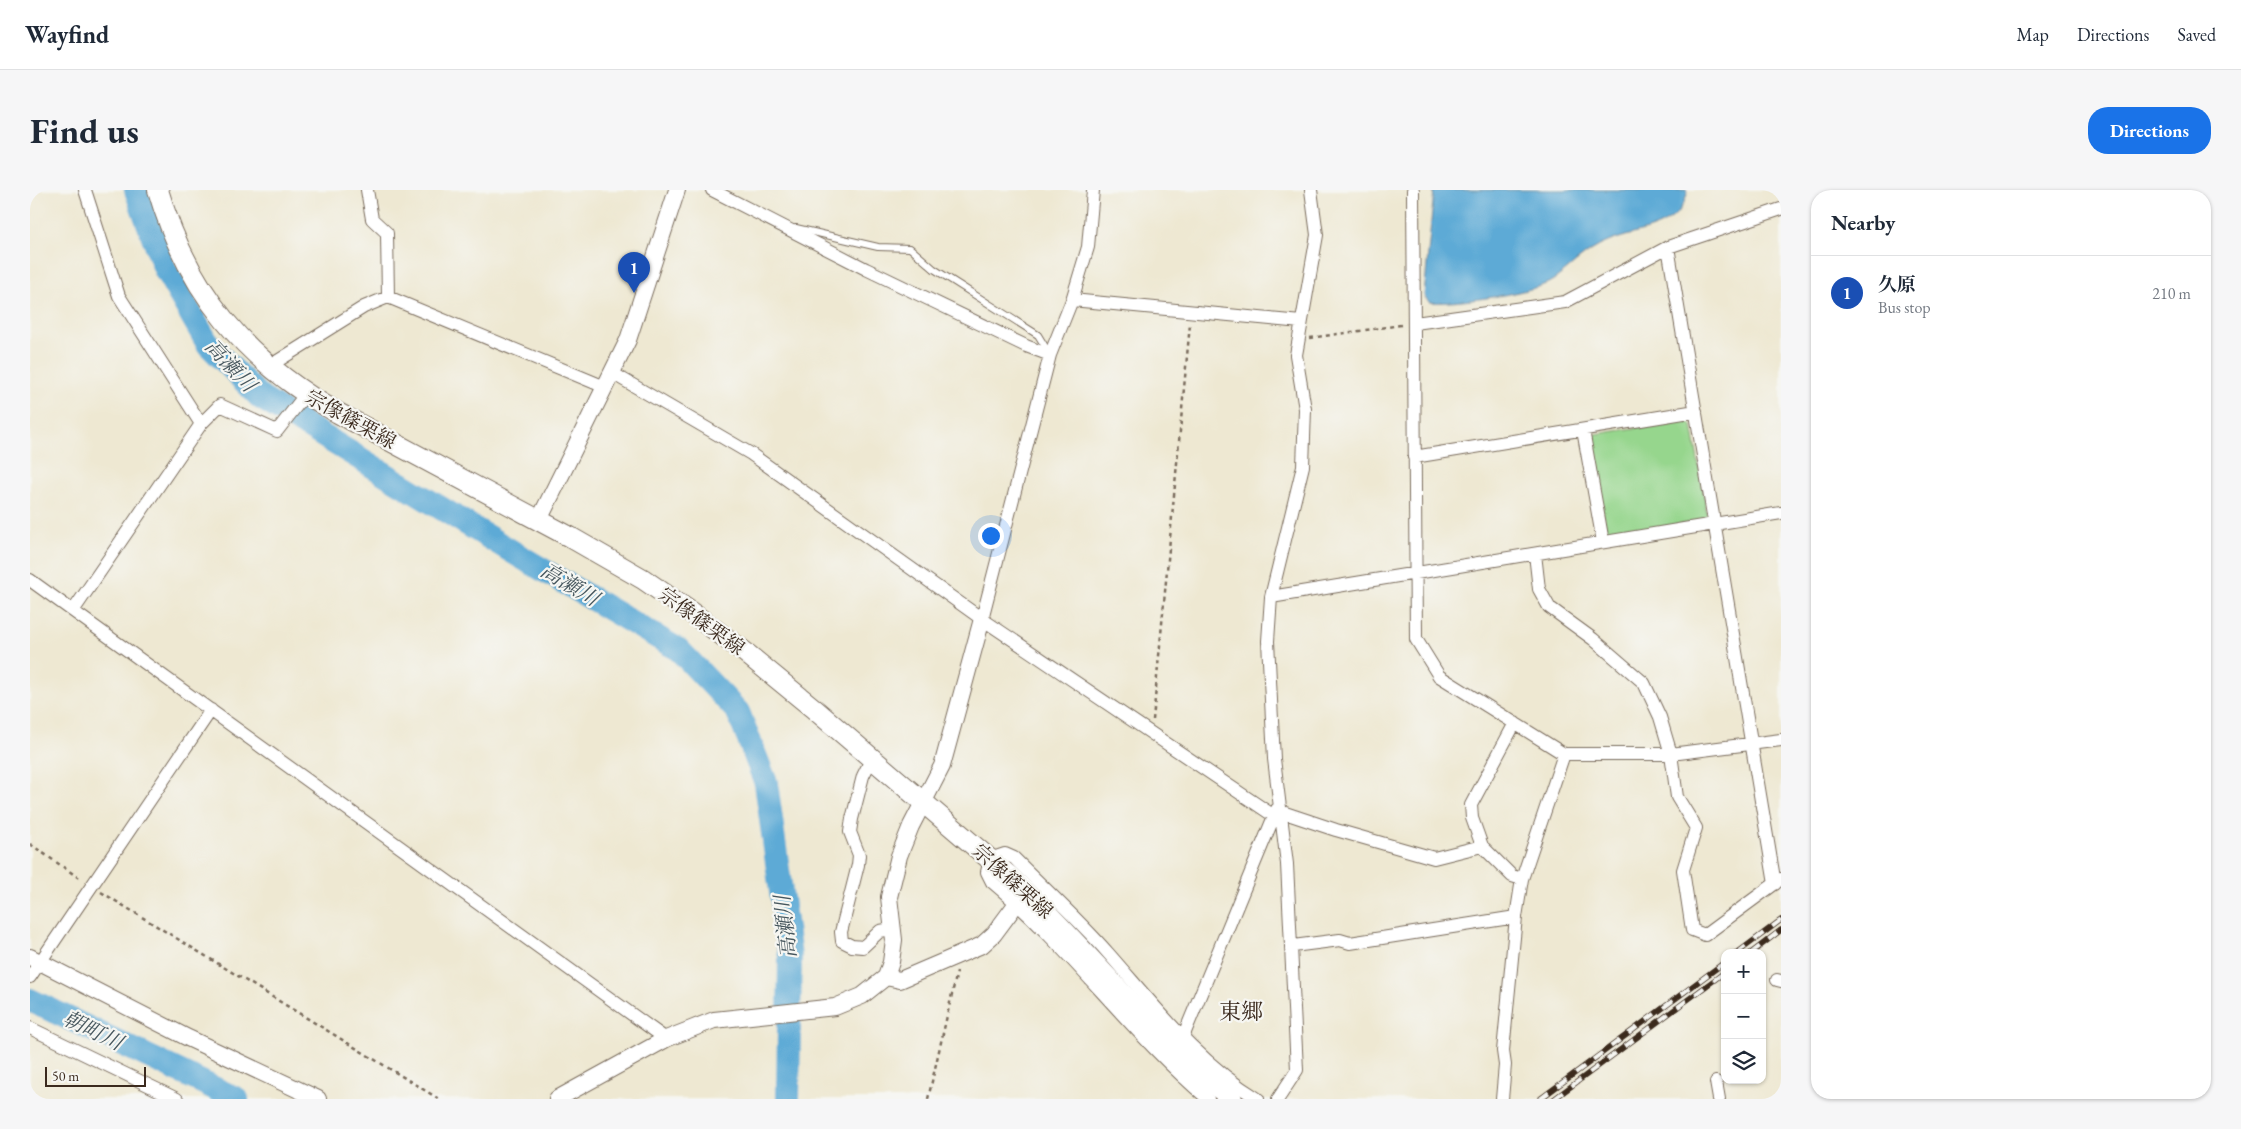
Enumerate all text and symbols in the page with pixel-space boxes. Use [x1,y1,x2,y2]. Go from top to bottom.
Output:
text: Wayfind [25,19,109,50]
text: Map [2017,23,2049,46]
text: Directions [2077,23,2149,46]
text: Saved [2177,23,2216,46]
button: Directions [2088,107,2211,154]
text: Find us [30,108,139,153]
text: Nearby [1831,209,1895,236]
pin: 1 [618,252,650,293]
text: 久原 [1878,272,1916,297]
text: 1 [1843,283,1851,304]
text: 210 m [2152,283,2191,304]
text: Bus stop [1878,297,1931,318]
water label: 高瀬川 [200,333,264,399]
street label: 宗像篠栗線 [301,383,401,455]
your location [978,523,1004,549]
water label: 高瀬川 [536,556,606,613]
street label: 宗像篠栗線 [654,581,750,661]
street label: 宗像篠栗線 [967,838,1059,924]
water label: 高瀬川 [768,892,802,960]
map controls [1721,949,1766,1084]
button: + [1721,949,1766,994]
button: − [1721,994,1766,1039]
district label: 東郷 [1219,997,1263,1026]
water label: 朝町川 [59,1004,129,1057]
button: layers [1721,1039,1766,1084]
scale bar [45,1064,146,1087]
text: 50 m [52,1067,79,1085]

